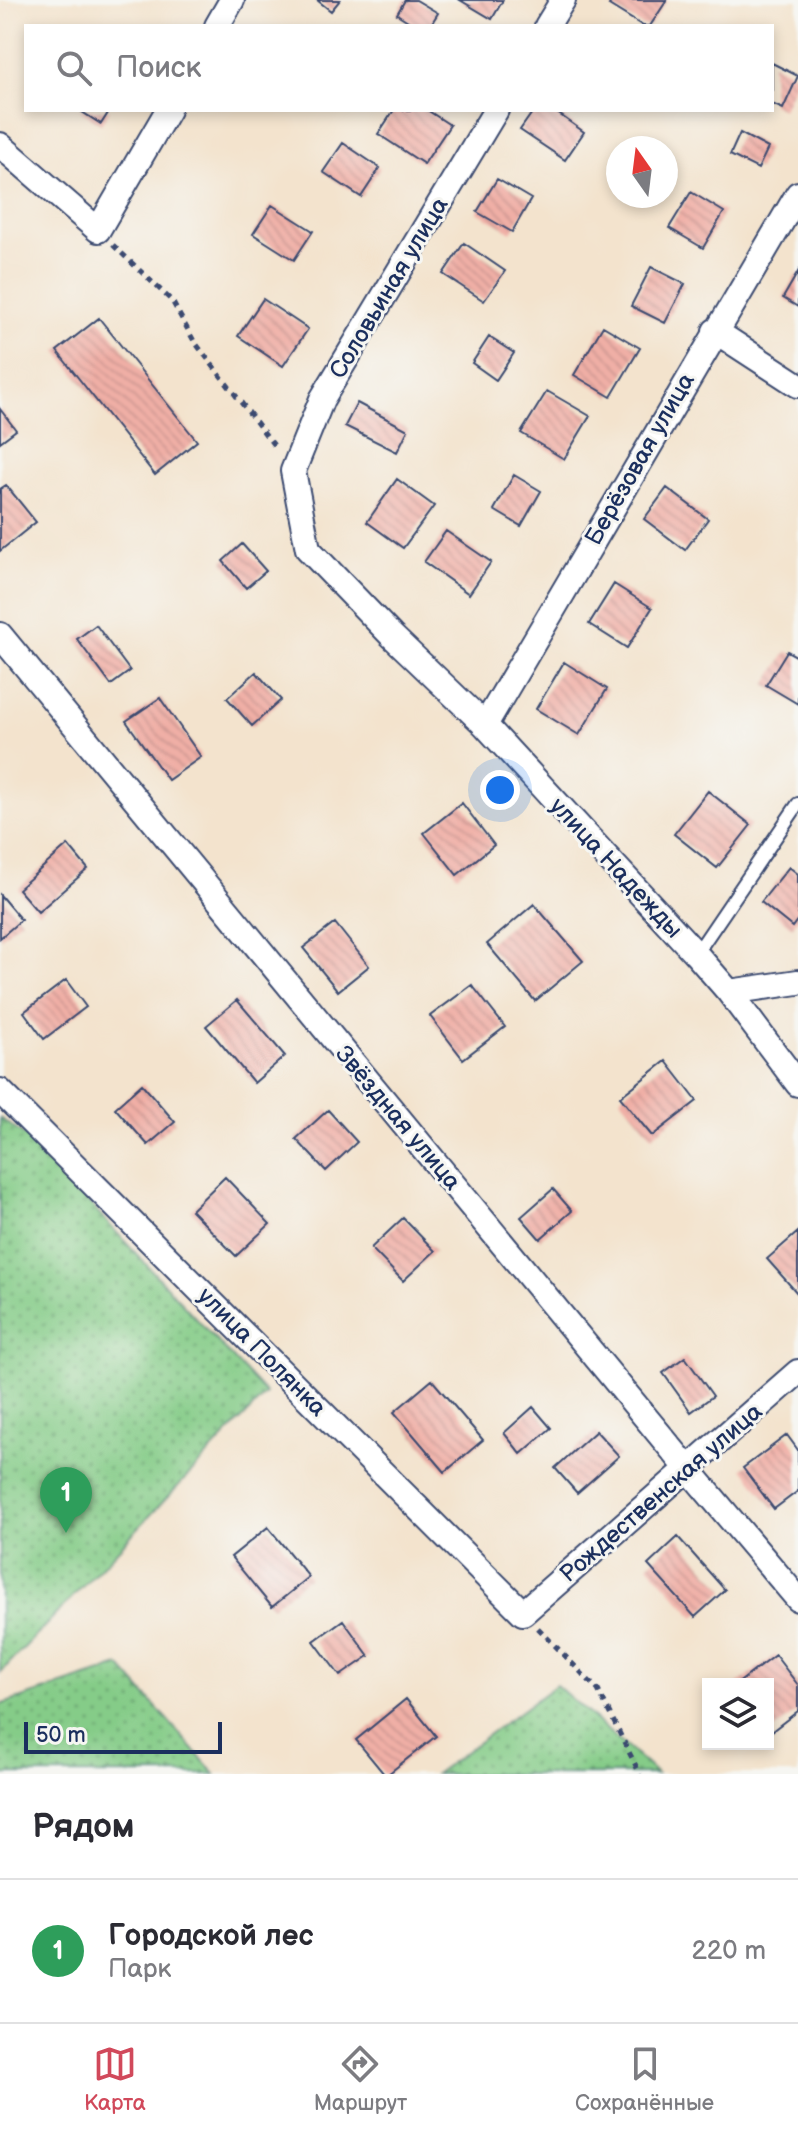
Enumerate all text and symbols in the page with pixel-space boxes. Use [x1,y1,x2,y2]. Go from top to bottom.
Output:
search box [24,24,774,112]
icon: search [52,46,96,90]
text: Поиск [116,50,202,86]
north arrow [606,136,678,208]
street label: Соловьиная улица [323,192,455,384]
street label: Берёзовая улица [579,368,701,550]
your location [480,770,520,810]
street label: улица Надежды [544,792,688,944]
street label: Звёздная улица [329,1040,467,1196]
street label: улица Полянка [192,1282,332,1422]
street label: Рождественская улица [554,1397,768,1589]
pin: 1 [40,1467,92,1533]
map controls [702,1678,774,1750]
button: layers [702,1678,774,1750]
scale bar [24,1718,222,1754]
text: 50 m [36,1722,86,1749]
text: Рядом [32,1806,134,1847]
text: Городской лес [108,1918,314,1954]
text: 1 [53,1936,63,1967]
text: 220 m [692,1936,766,1967]
text: Парк [108,1954,171,1985]
tab: Карта [84,2042,146,2117]
tab: Маршрут [314,2042,407,2117]
tab: Сохранённые [575,2042,714,2117]

